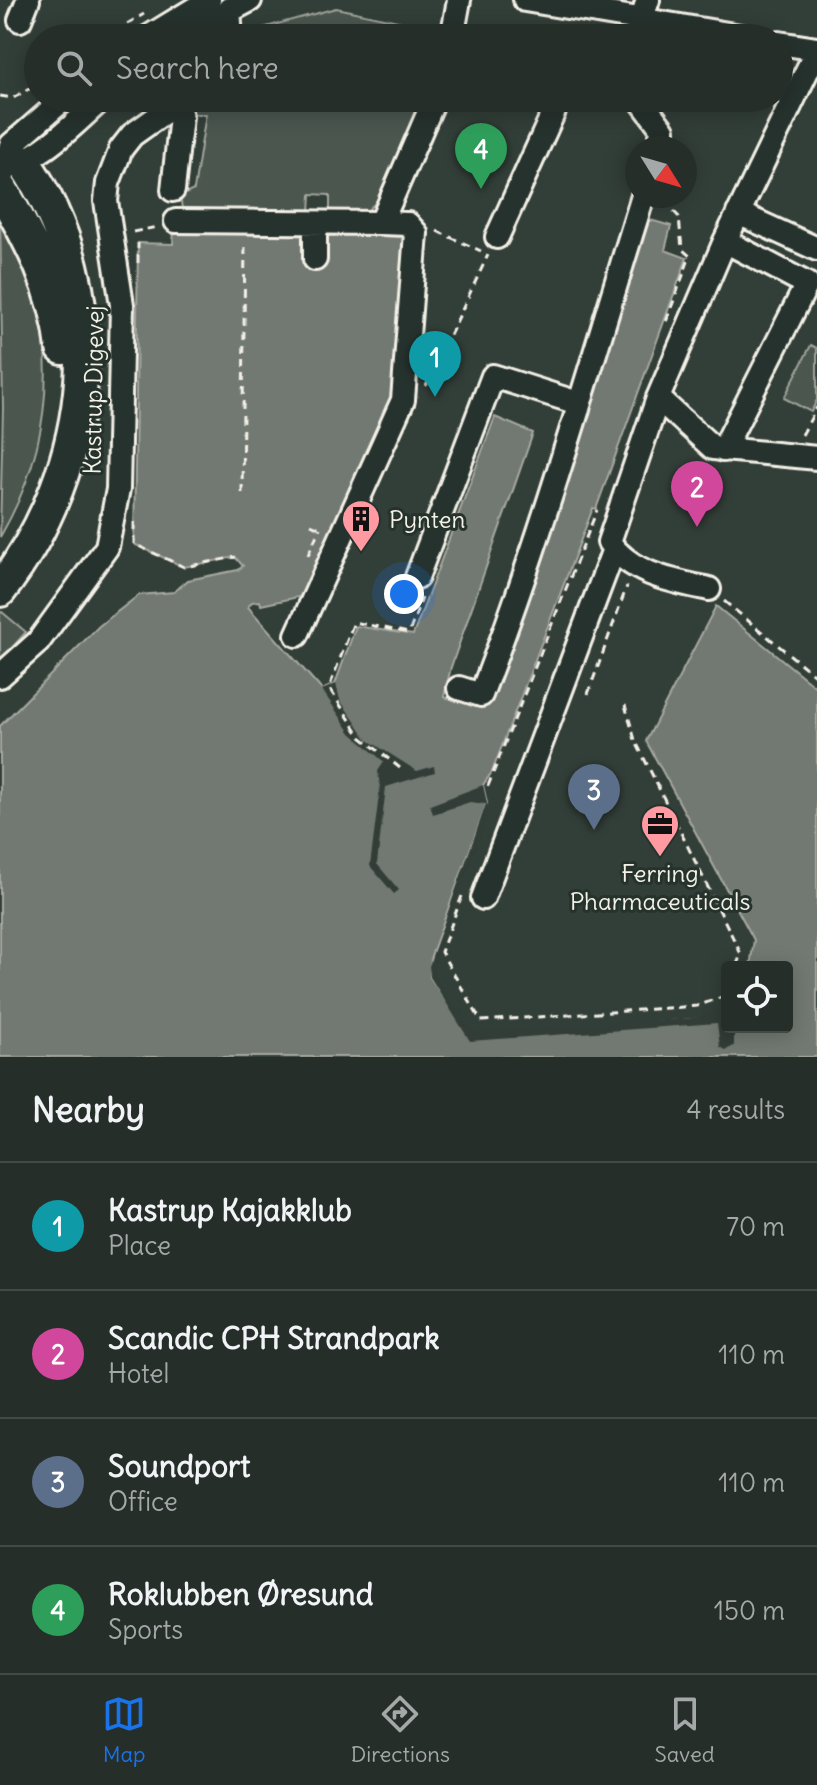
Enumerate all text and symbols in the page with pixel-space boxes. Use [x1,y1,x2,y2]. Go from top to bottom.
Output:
search box [24,24,793,112]
icon: search [52,46,96,90]
text: Search here [116,49,279,87]
pin: 4 [455,123,507,189]
north arrow [625,136,697,208]
street label: Kastrup Digevej [77,305,109,475]
pin: 1 [409,331,461,397]
pin: 2 [671,461,723,527]
building icon: Pynten [340,498,382,553]
place label: Pynten [389,504,465,534]
your location [384,574,424,614]
pin: 3 [568,764,620,830]
office icon: Ferring Pharmaceuticals [639,803,681,858]
place label: Ferring Pharmaceuticals [570,858,750,916]
map controls [721,961,793,1033]
button: locate [721,961,793,1033]
text: Nearby [32,1088,145,1131]
text: 4 results [687,1093,785,1126]
text: Kastrup Kajakklub [108,1191,352,1229]
text: 1 [53,1210,63,1243]
text: 70 m [726,1210,785,1243]
text: Place [108,1229,171,1262]
text: Scandic CPH Strandpark [108,1319,440,1357]
text: 2 [51,1338,65,1371]
text: 110 m [718,1338,785,1371]
text: Hotel [108,1357,169,1390]
text: Soundport [108,1447,250,1485]
text: 3 [51,1466,65,1499]
text: 110 m [718,1466,785,1499]
text: Office [108,1485,178,1518]
text: Roklubben Øresund [108,1575,373,1613]
text: 4 [50,1594,66,1627]
text: 150 m [714,1594,785,1627]
text: Sports [108,1613,183,1646]
tab: Map [102,1692,146,1768]
tab: Directions [351,1692,450,1768]
tab: Saved [654,1692,715,1768]

